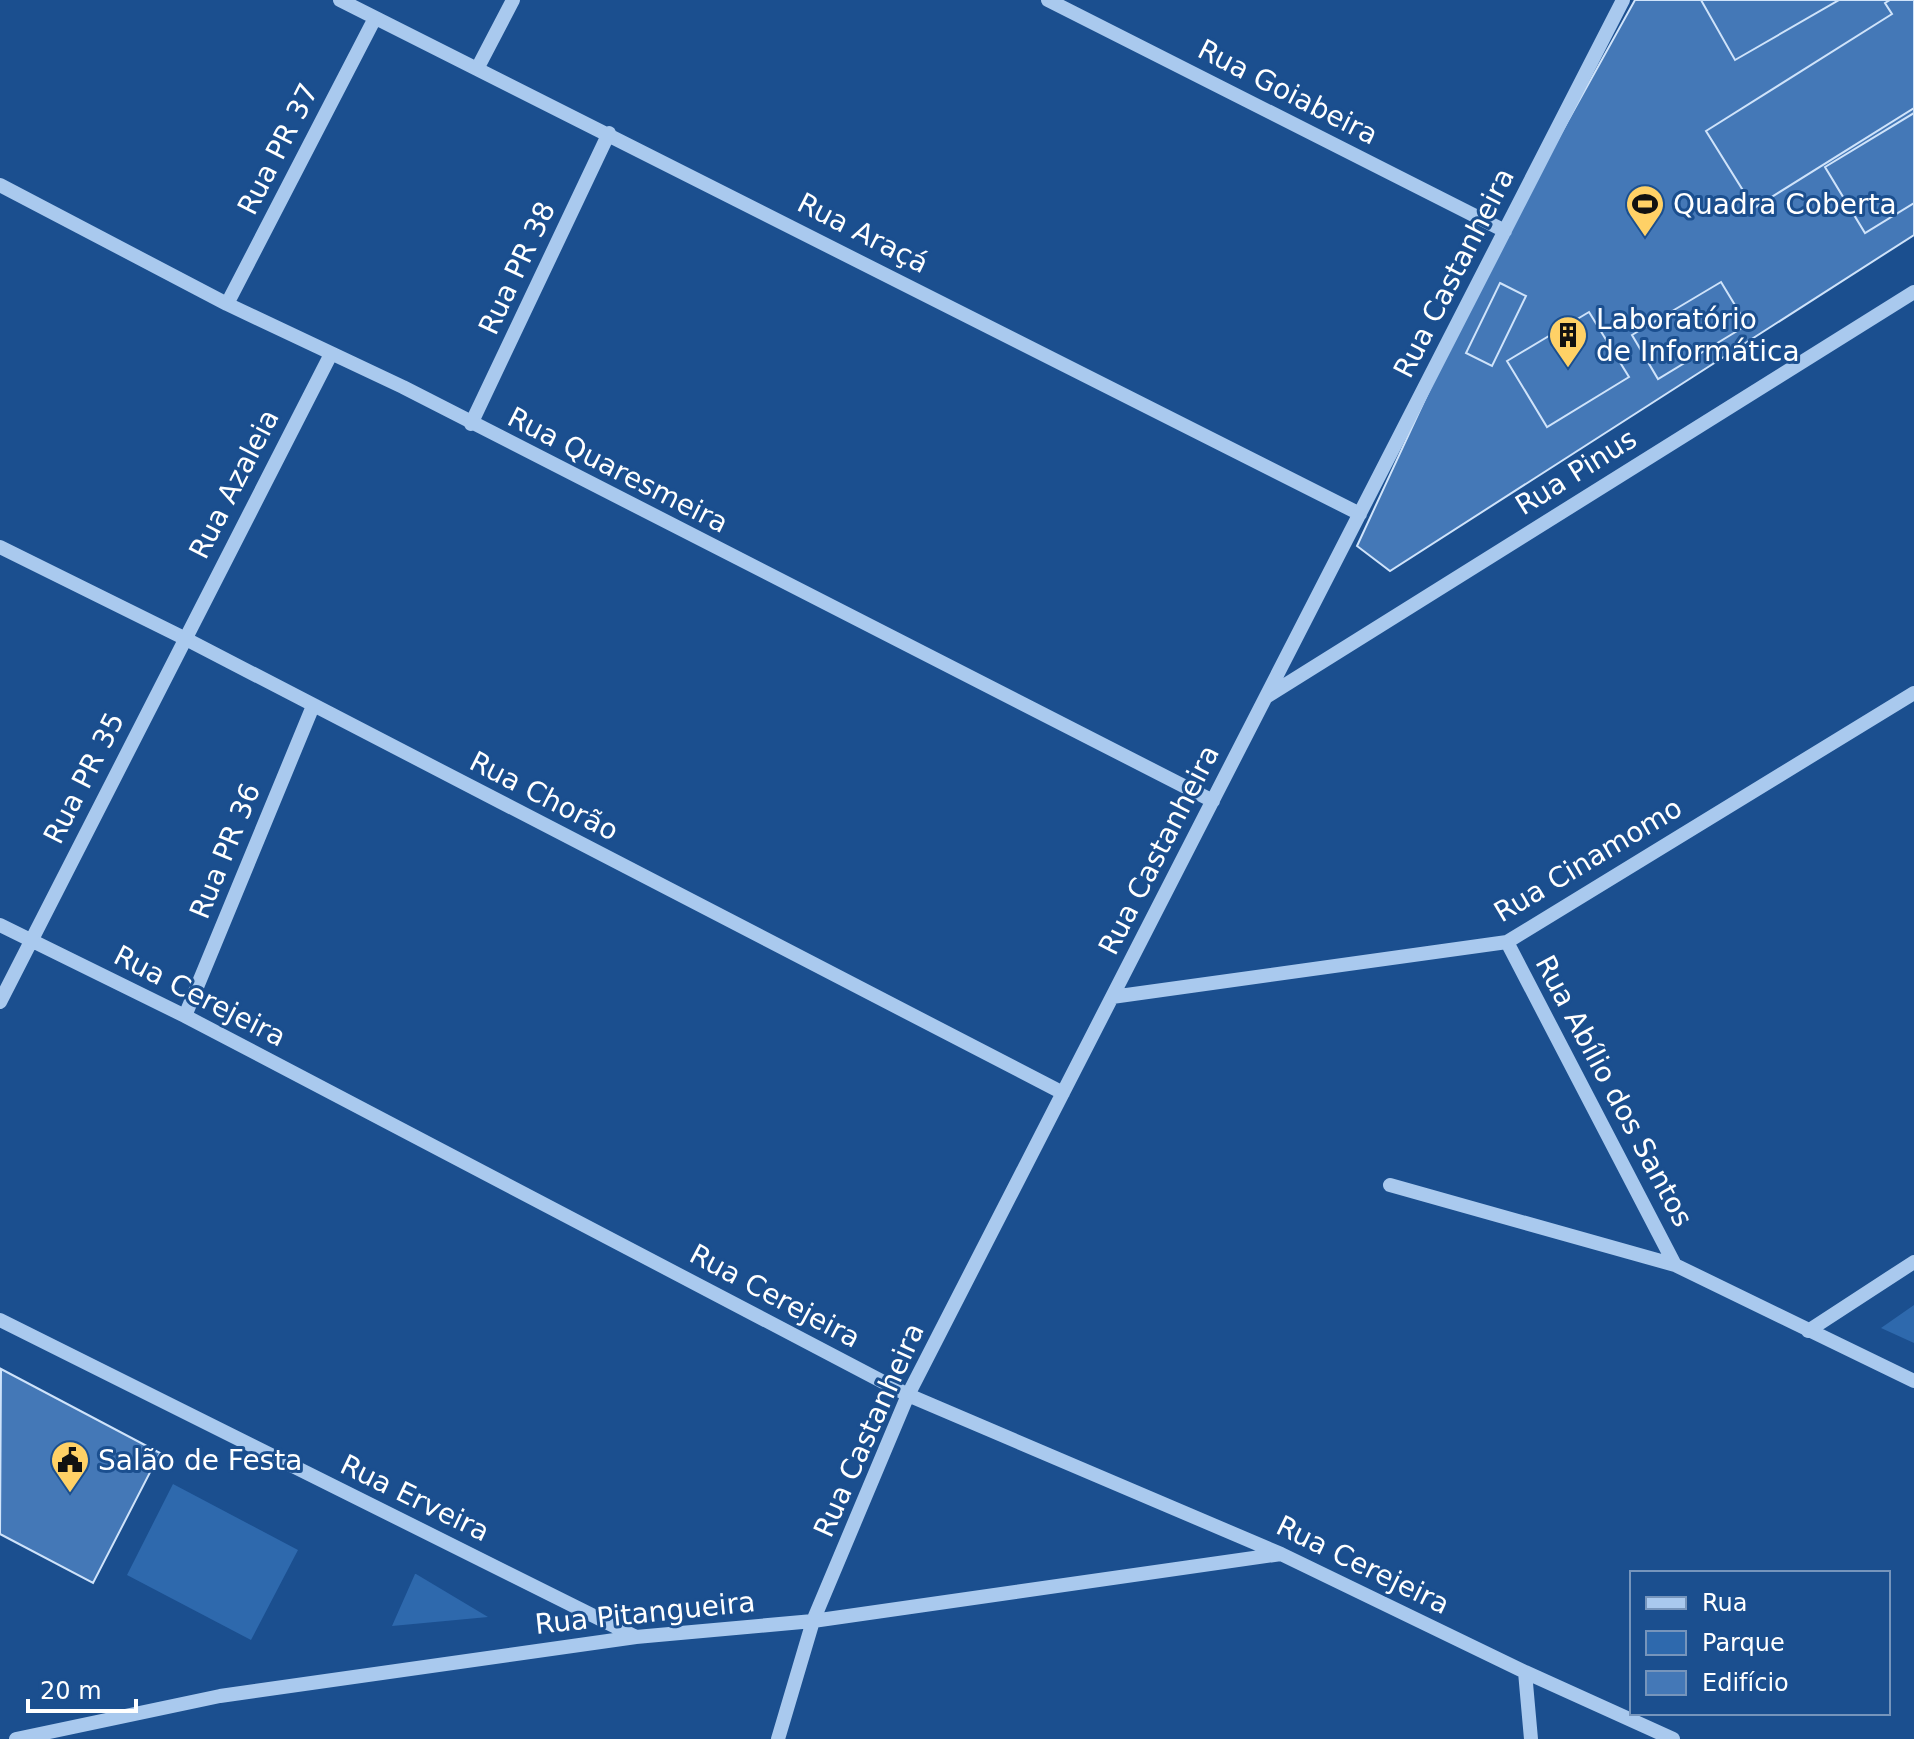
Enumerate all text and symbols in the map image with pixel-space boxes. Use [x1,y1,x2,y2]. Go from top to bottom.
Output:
street label: Rua Goiabeira [1193,33,1383,151]
street label: Rua PR 37 [231,78,325,220]
street label: Rua Castanheira [1387,163,1521,383]
sports icon: Quadra Coberta [1624,183,1666,238]
street label: Rua Araçá [792,186,934,280]
place label: Quadra Coberta [1673,188,1897,221]
street label: Rua PR 38 [472,196,562,340]
place label: Laboratório de Informática [1596,303,1800,368]
building icon: Laboratório de Informática [1547,314,1589,369]
street label: Rua Quaresmeira [502,400,734,540]
street label: Rua Azaleia [182,404,286,564]
street label: Rua Pinus [1510,422,1642,522]
street label: Rua PR 35 [37,707,131,849]
street label: Rua Castanheira [1092,740,1226,960]
street label: Rua Chorão [464,744,624,848]
street label: Rua PR 36 [183,779,267,923]
street label: Rua Cinamomo [1488,791,1688,929]
street label: Rua Cerejeira [109,939,291,1053]
street label: Rua Abílio dos Santos [1529,950,1699,1232]
street label: Rua Cerejeira [684,1237,866,1355]
street label: Rua Castanheira [807,1318,931,1542]
public building icon: Salão de Festa [49,1439,91,1494]
place label: Salão de Festa [98,1444,302,1477]
street label: Rua Erveira [335,1448,495,1548]
street label: Rua Cerejeira [1271,1509,1455,1621]
legend [1630,1571,1890,1715]
street label: Rua Pitangueira [533,1585,757,1641]
text: Rua [1702,1589,1748,1617]
text: Parque [1702,1629,1785,1657]
scale bar [28,1663,136,1713]
text: Edifício [1702,1669,1789,1697]
text: 20 m [40,1677,102,1705]

